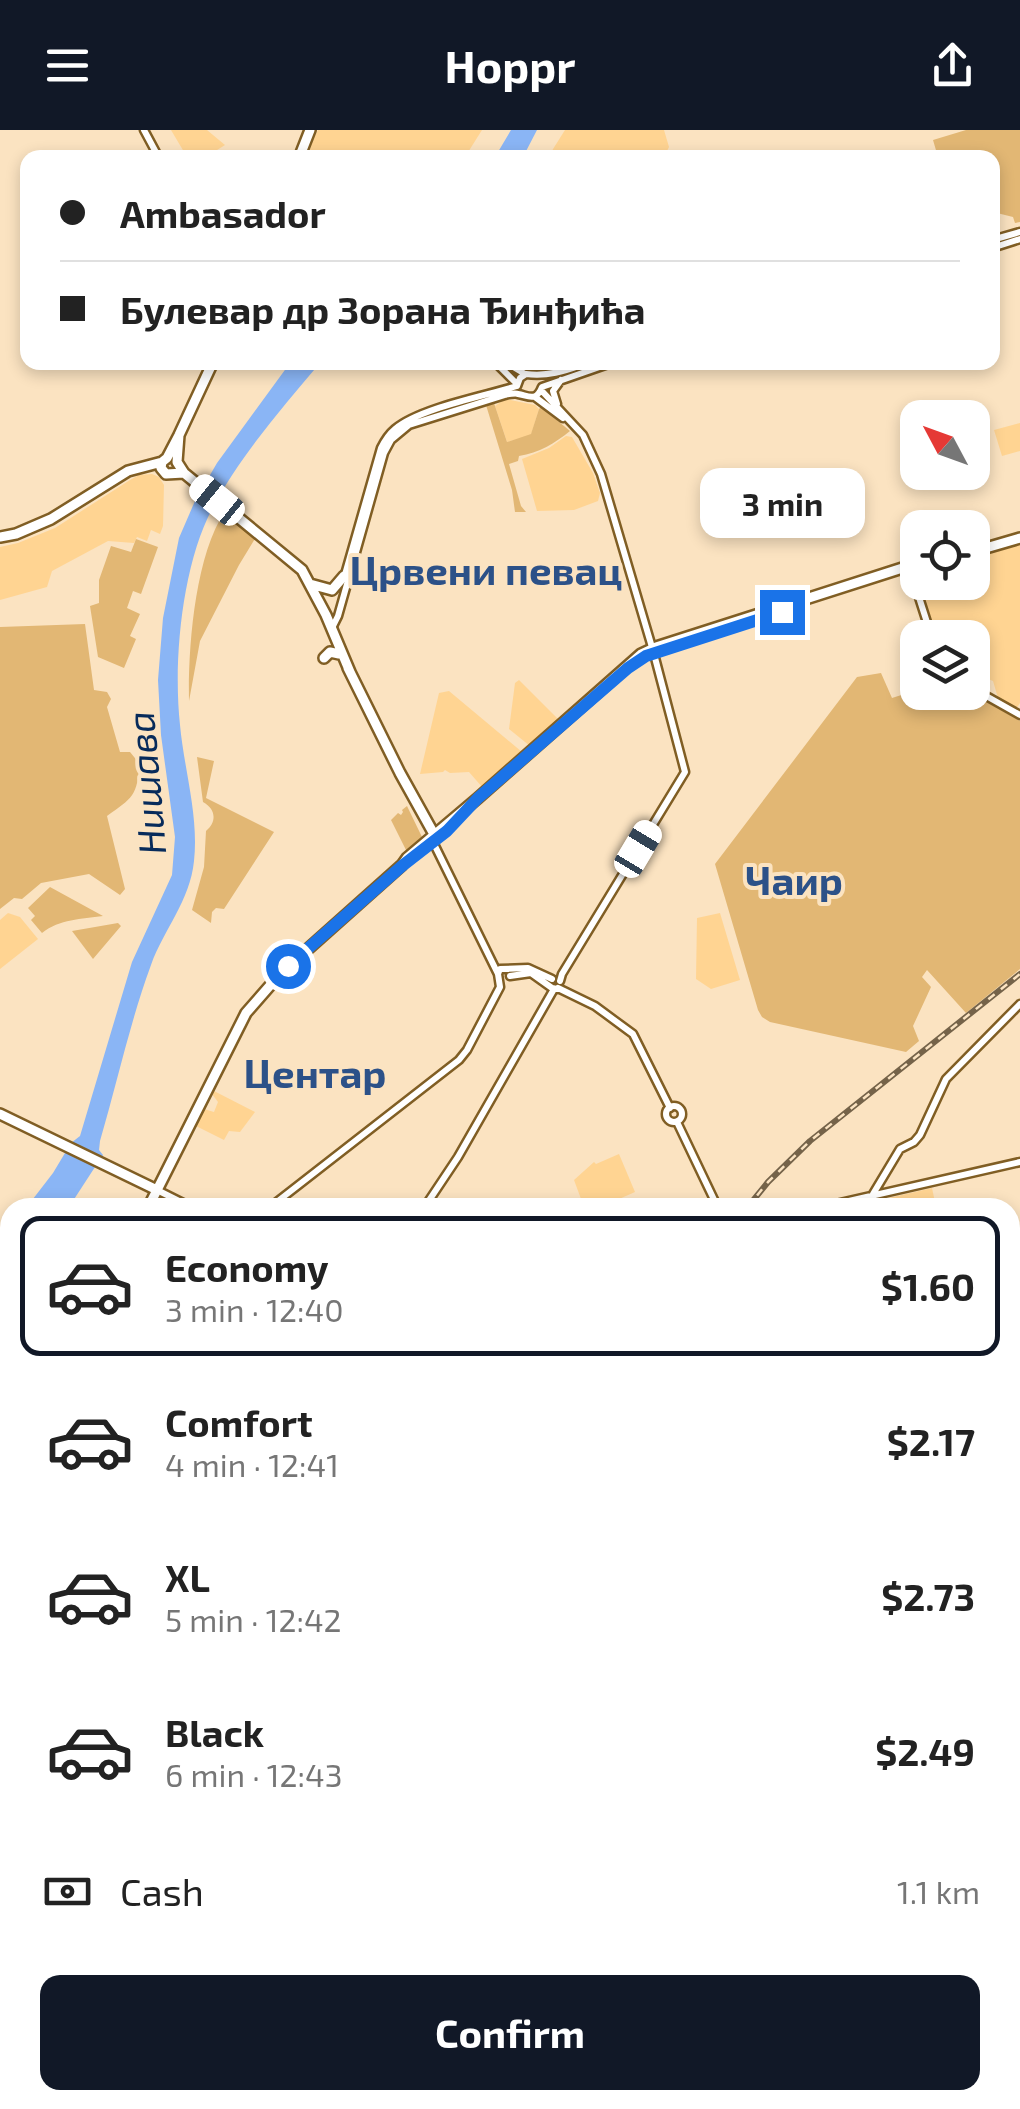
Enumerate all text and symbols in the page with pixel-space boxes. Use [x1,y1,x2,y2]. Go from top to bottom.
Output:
icon: menu [40,38,95,93]
text: Hoppr [445,38,575,92]
icon: share [925,38,980,93]
text: Ambasador [120,190,326,236]
text: Булевар др Зорана Ђинђића [120,286,645,332]
north arrow [900,400,990,490]
map controls [900,400,990,710]
callout: 3 min [700,467,864,537]
car [184,469,250,531]
text: 3 min [742,484,823,522]
button: locate [900,510,990,600]
district label: Црвени певац [350,545,622,593]
route end [760,590,805,635]
button: layers [900,620,990,710]
water label: Нишава [116,709,174,857]
car [610,816,666,882]
district label: Чаир [745,855,843,903]
route start [266,944,311,989]
district label: Центар [244,1048,386,1096]
icon: car [45,1241,135,1331]
text: Economy [165,1244,329,1290]
text: $1.60 [881,1263,975,1309]
text: 3 min · 12:40 [165,1290,344,1328]
icon: car [45,1396,135,1486]
text: Comfort [165,1399,313,1445]
text: $2.17 [887,1418,975,1464]
text: 4 min · 12:41 [165,1445,339,1483]
icon: car [45,1551,135,1641]
text: XL [165,1554,210,1600]
text: $2.73 [881,1573,975,1619]
text: 5 min · 12:42 [165,1600,342,1638]
icon: car [45,1706,135,1796]
text: Black [165,1709,264,1755]
text: $2.49 [875,1728,975,1774]
text: 6 min · 12:43 [165,1755,343,1793]
icon: cash [40,1864,95,1919]
text: Cash [120,1868,204,1914]
text: 1.1 km [897,1872,980,1910]
button: Confirm [40,1975,980,2090]

